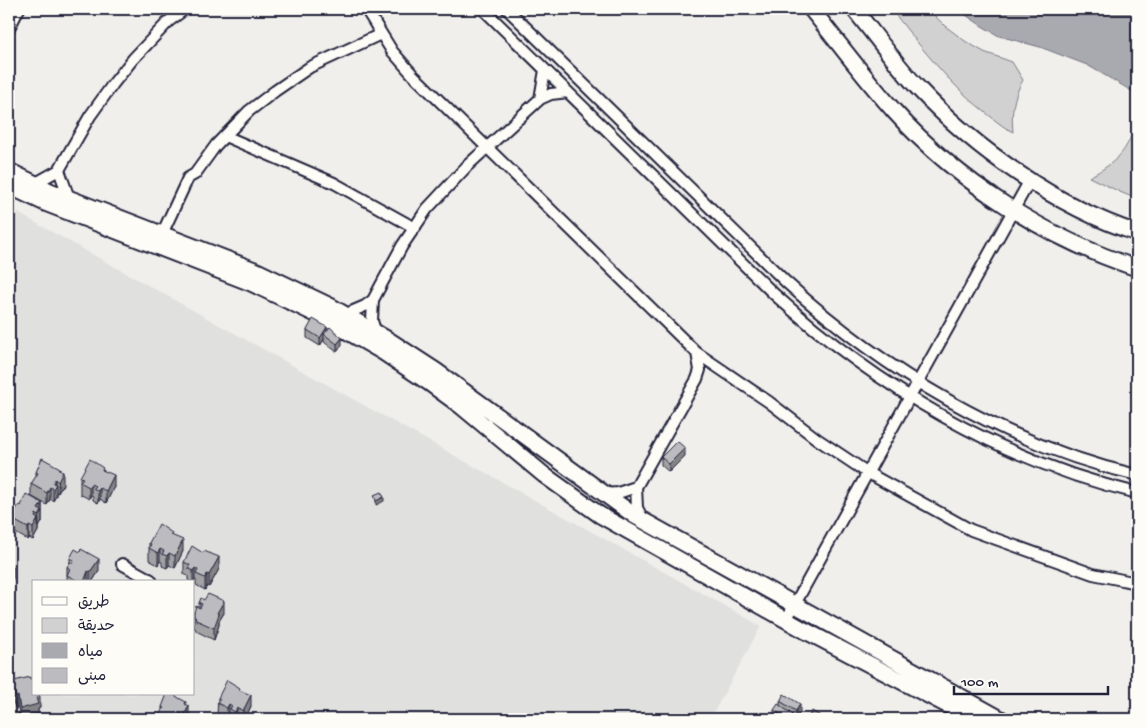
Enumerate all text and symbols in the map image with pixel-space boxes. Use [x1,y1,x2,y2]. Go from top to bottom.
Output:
legend [32,580,195,696]
text: طريق [78,594,110,612]
text: حديقة [78,618,115,636]
text: مياه [78,644,103,662]
scale bar [954,663,1107,695]
text: مبنى [78,668,106,686]
text: 100 m [960,674,999,692]

